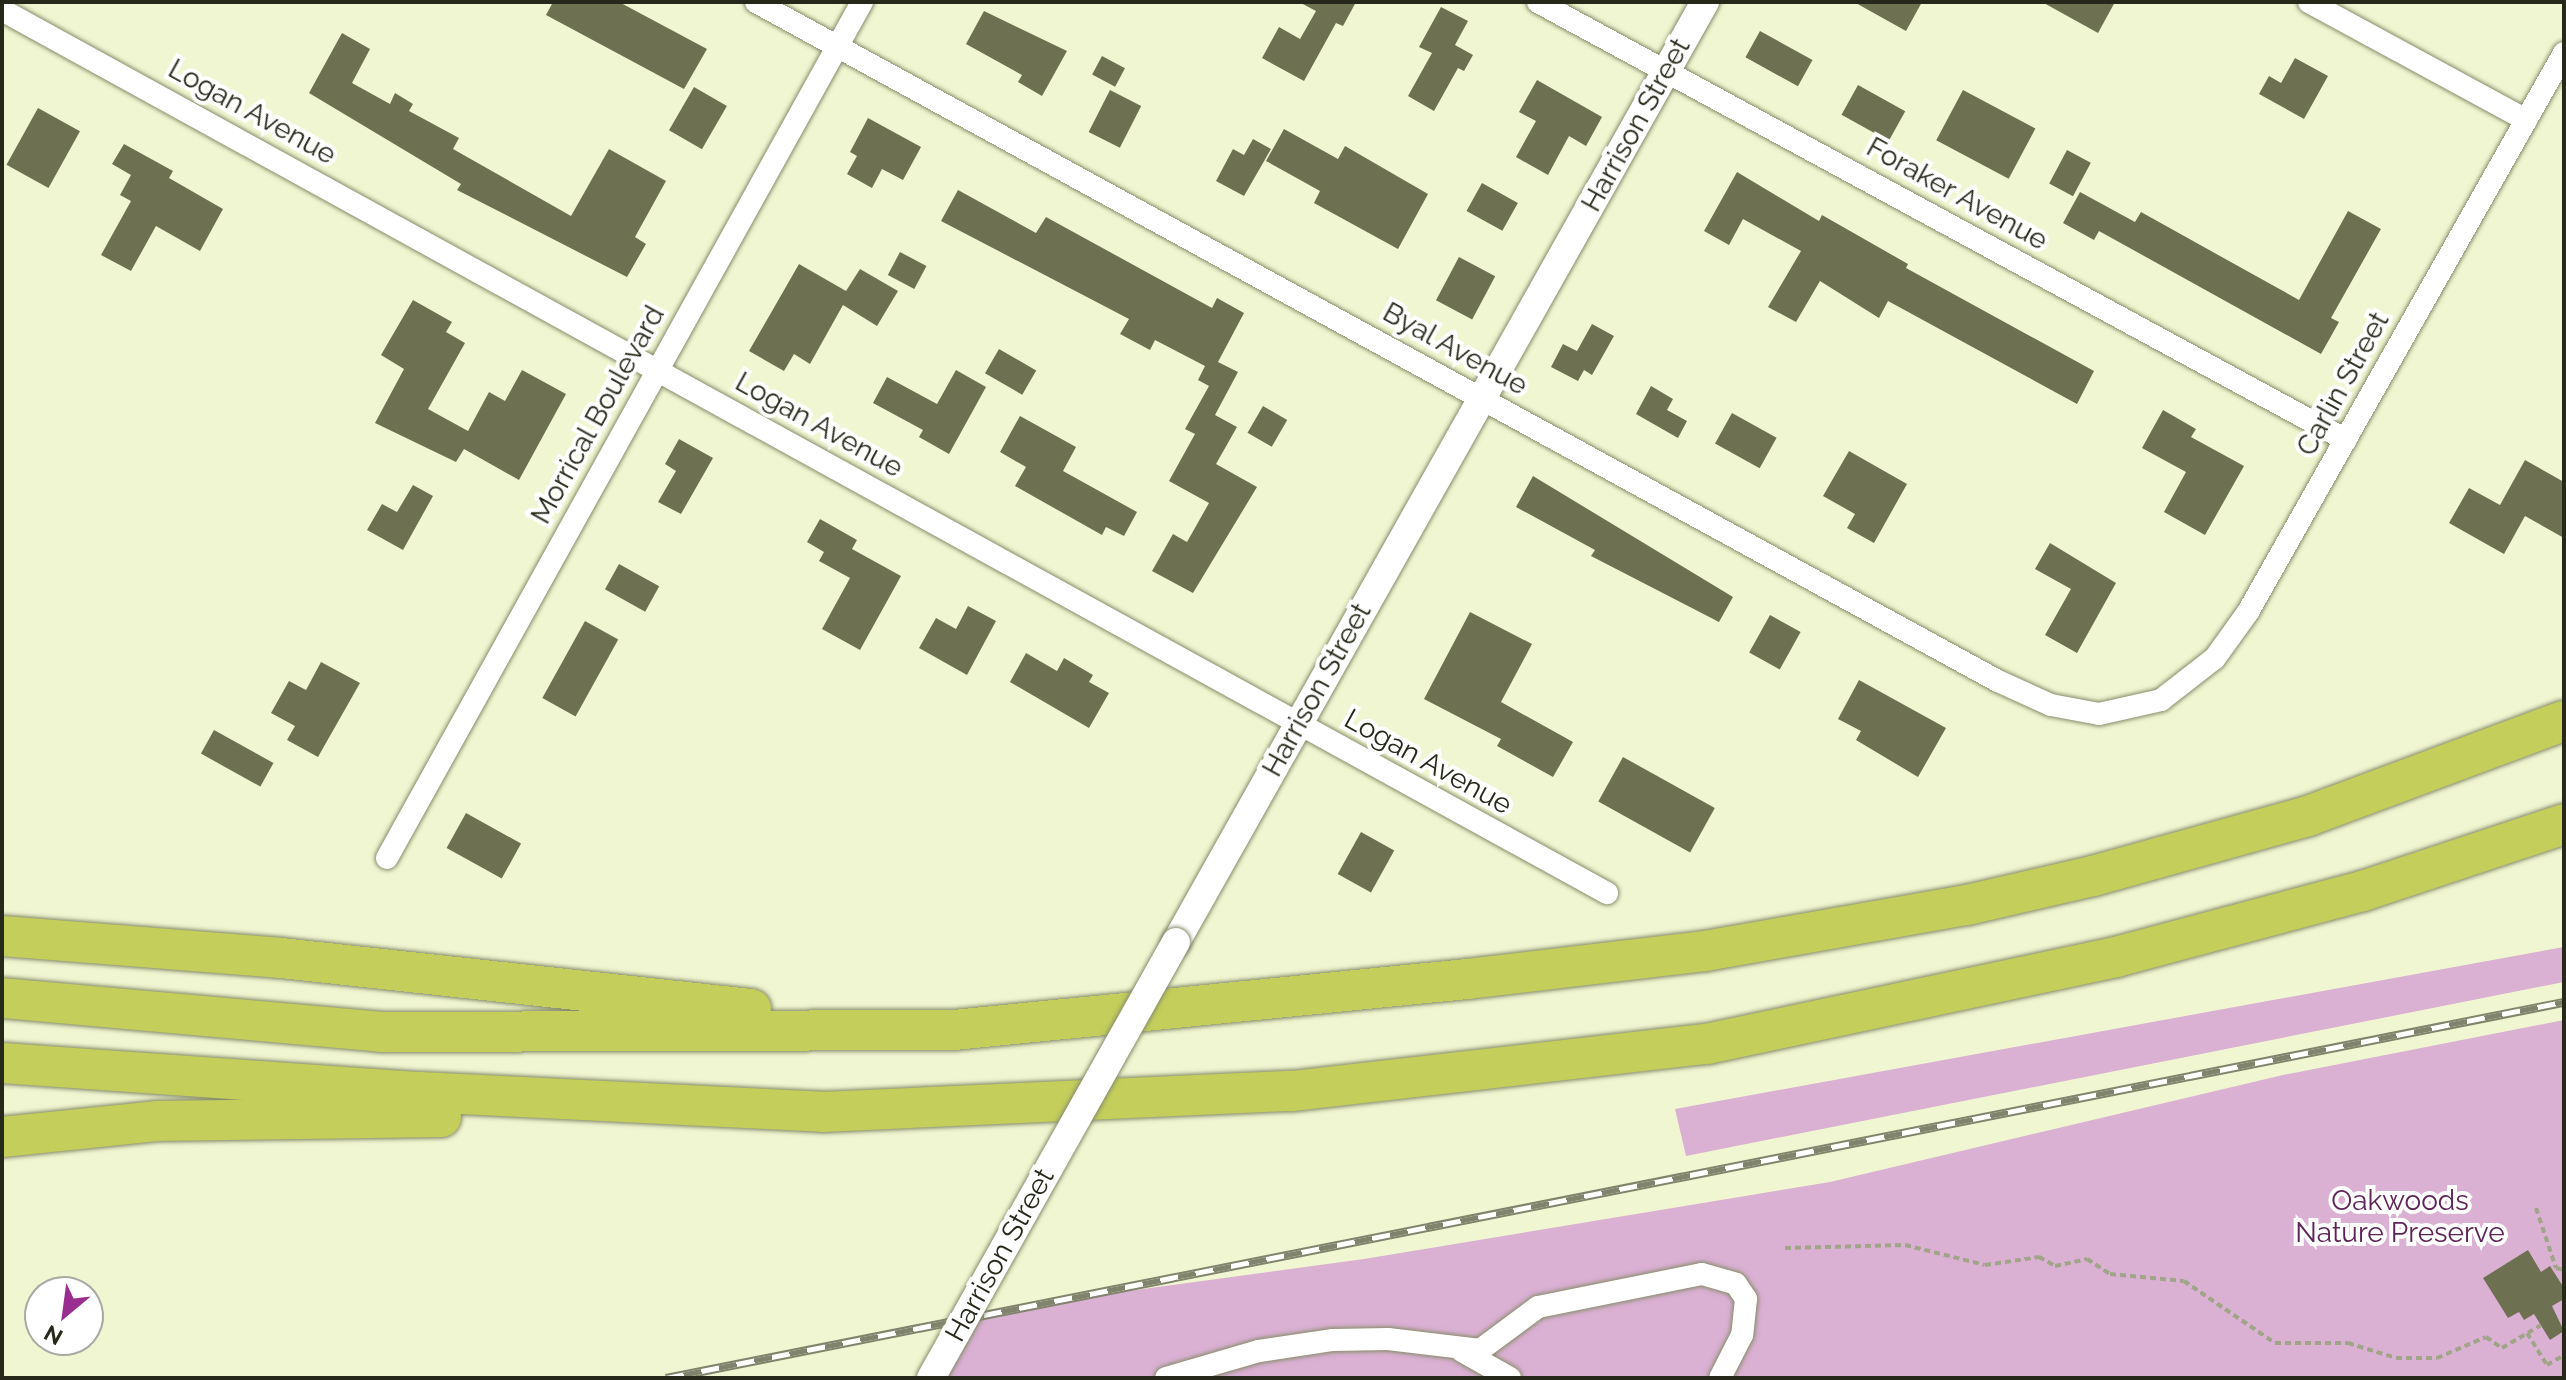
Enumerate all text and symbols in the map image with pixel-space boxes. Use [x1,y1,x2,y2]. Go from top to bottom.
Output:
street label: Harrison Street [1575,33,1697,217]
street label: Logan Avenue [162,52,342,172]
street label: Foraker Avenue [1860,130,2054,258]
street label: Byal Avenue [1376,295,1534,403]
street label: Morrical Boulevard [524,300,672,530]
street label: Carlin Street [2290,306,2396,462]
street label: Logan Avenue [729,365,909,485]
street label: Harrison Street [1256,598,1378,782]
street label: Logan Avenue [1338,702,1518,822]
street label: Harrison Street [939,1163,1061,1347]
park label: Oakwoods Nature Preserve [2295,1184,2505,1250]
north arrow [24,1276,104,1356]
text: N [40,1320,67,1351]

